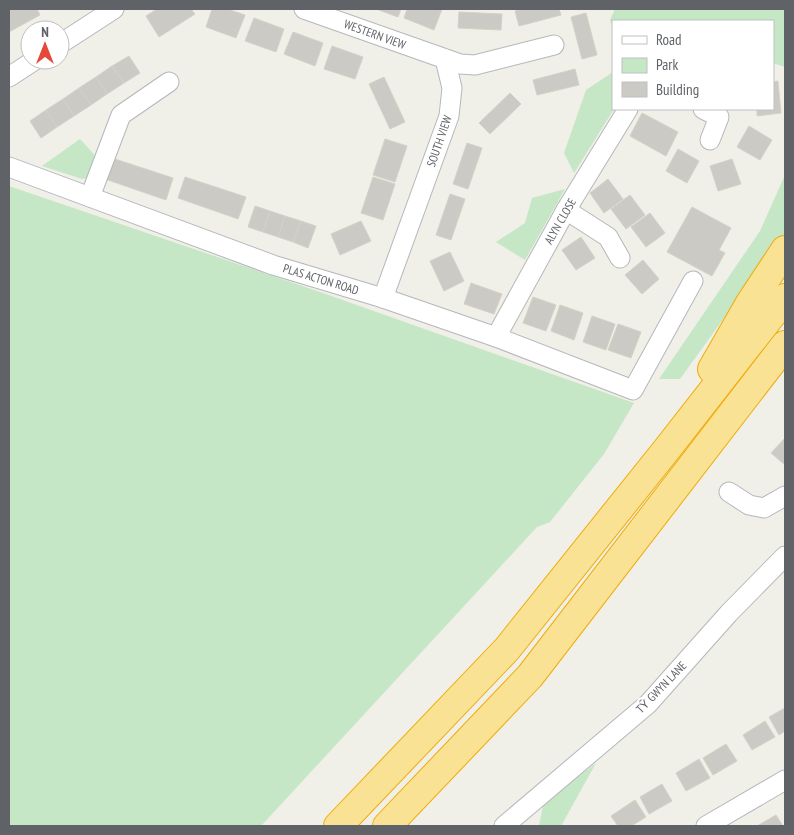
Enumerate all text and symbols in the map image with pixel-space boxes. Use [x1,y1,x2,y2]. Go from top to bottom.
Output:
street label: WESTERN VIEW [342,16,408,52]
north arrow [20,20,70,70]
legend [612,20,774,110]
text: N [41,23,49,41]
text: Road [656,30,682,49]
text: Park [656,55,678,74]
text: Building [656,80,699,99]
street label: SOUTH VIEW [423,113,455,169]
street label: ALYN CLOSE [541,195,579,247]
street label: PLAS ACTON ROAD [281,260,361,298]
street label: TŶ GWYN LANE [632,658,690,716]

